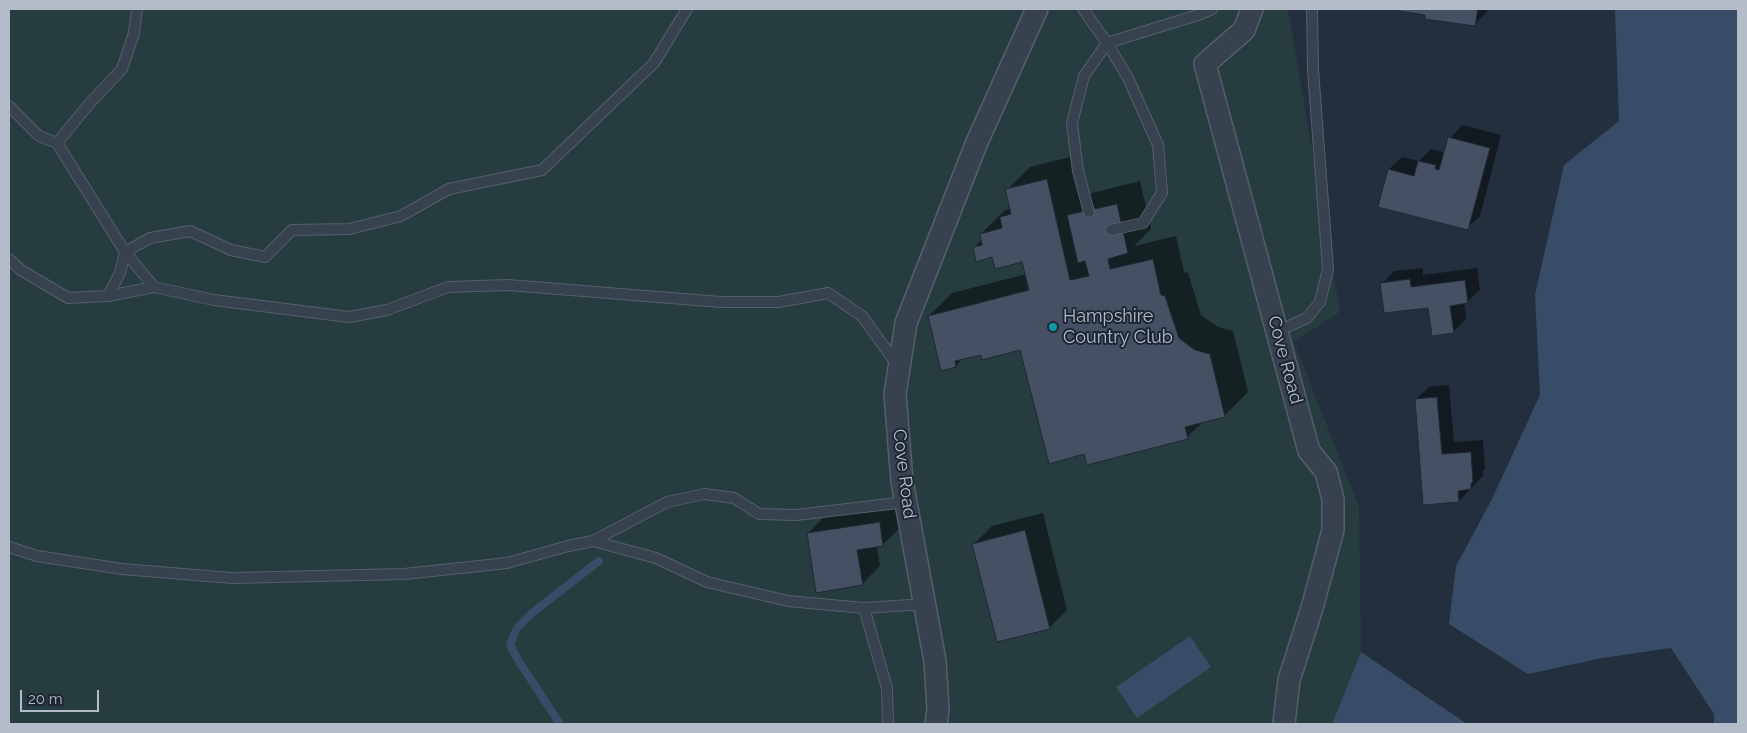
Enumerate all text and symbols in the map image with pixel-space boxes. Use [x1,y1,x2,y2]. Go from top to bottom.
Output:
place label: Hampshire Country Club [1063,306,1173,348]
street label: Cove Road [1263,314,1307,406]
marker: Hampshire Country Club [1047,321,1059,333]
street label: Cove Road [888,428,920,520]
scale bar [22,680,101,712]
text: 20 m [28,690,63,708]

